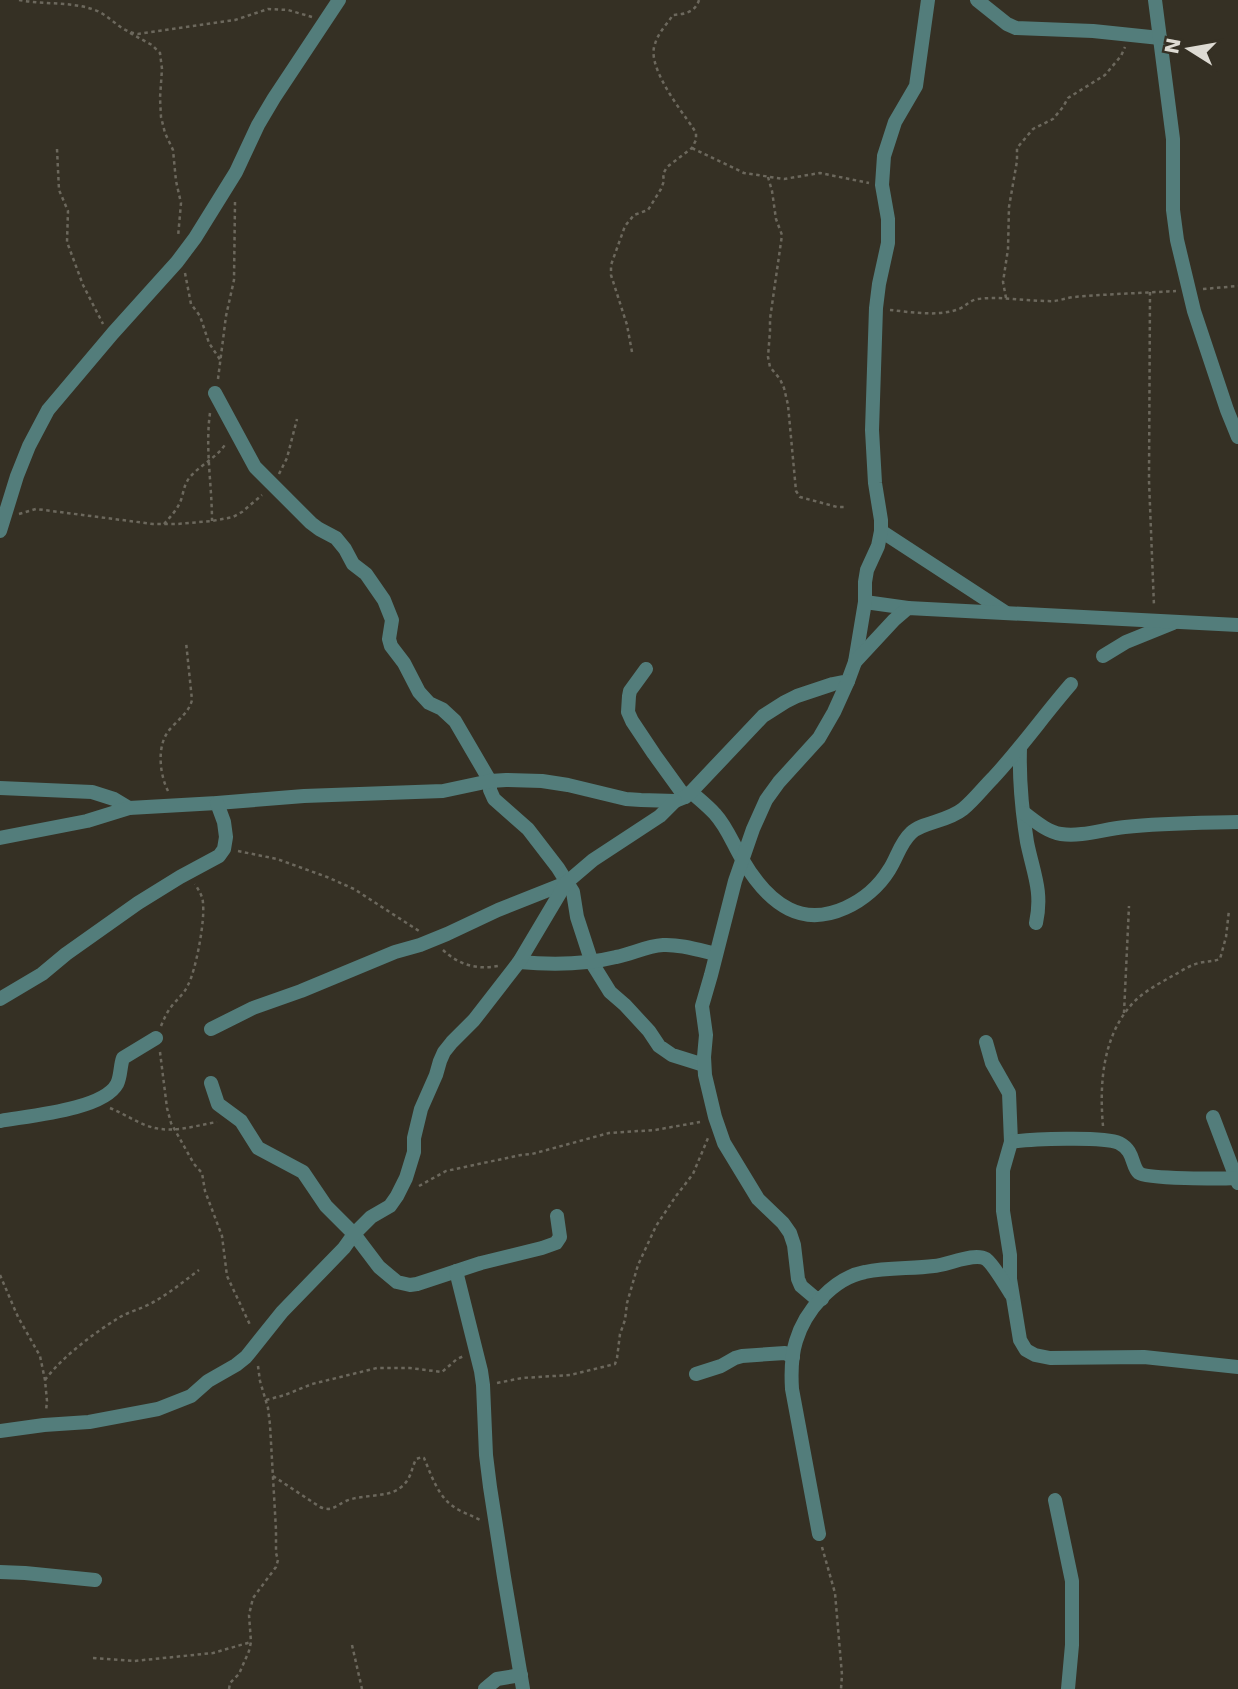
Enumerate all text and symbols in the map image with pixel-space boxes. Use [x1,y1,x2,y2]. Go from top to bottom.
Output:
north arrow [1154,14,1224,84]
text: N [1160,36,1185,56]

